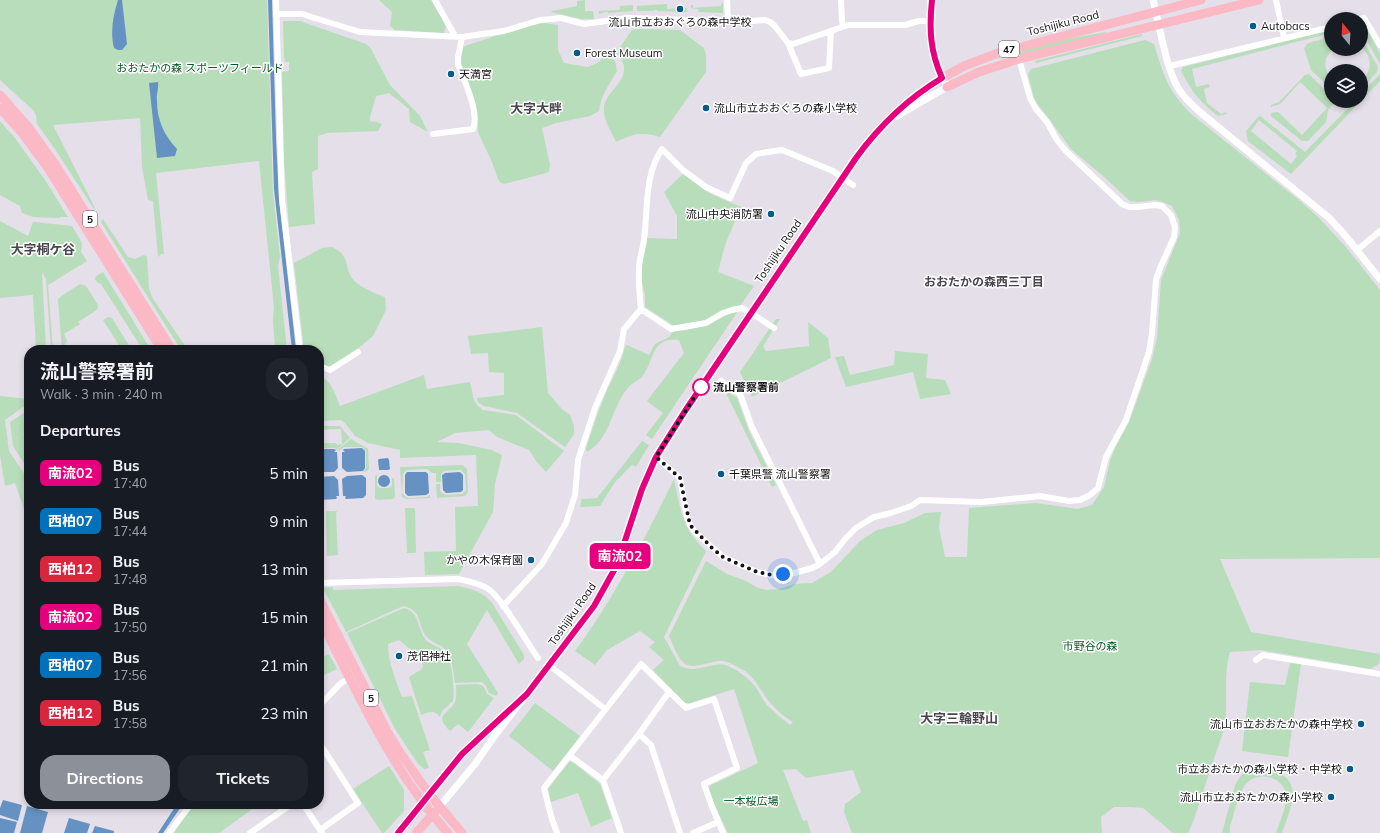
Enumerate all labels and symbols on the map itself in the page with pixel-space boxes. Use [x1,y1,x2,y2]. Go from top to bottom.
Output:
marker: 流山市立おおぐろの森中学校 [675,4,685,14]
street label: Toshijiku Road [1026,7,1100,39]
north arrow [1324,12,1368,56]
place label: 流山市立おおぐろの森中学校 [609,15,752,29]
place label: Autobacs [1261,19,1310,33]
marker: Autobacs [1248,21,1258,31]
road number: 47 [999,41,1019,57]
place label: Forest Museum [585,46,663,60]
marker: Forest Museum [572,48,582,58]
park label: おおたかの森 スポーツフィールド [116,61,284,75]
place label: 天満宮 [459,67,492,81]
marker: 天満宮 [446,69,456,79]
district label: 大字大畔 [510,100,562,116]
place label: 流山市立おおぐろの森小学校 [714,101,857,115]
marker: 流山市立おおぐろの森小学校 [701,103,711,113]
place label: 流山中央消防署 [686,207,763,221]
marker: 流山中央消防署 [766,209,776,219]
road number: 5 [83,211,97,227]
street label: Toshijiku Road [752,217,804,285]
district label: 大字桐ケ谷 [10,241,76,257]
district label: おおたかの森西三丁目 [924,274,1044,289]
marker: 流山警察署前 [692,378,710,396]
place label: 流山警察署前 [713,380,779,394]
place label: 千葉県警 流山警察署 [729,467,831,481]
marker: 千葉県警 流山警察署 [716,469,726,479]
line badge: 南流02 [592,543,648,569]
place label: かやの木保育園 [446,553,523,567]
marker: かやの木保育園 [526,555,536,565]
your location [773,564,793,584]
street label: Toshijiku Road [545,580,599,648]
park label: 市野谷の森 [1063,639,1118,653]
place label: 茂侶神社 [407,649,451,663]
marker: 茂侶神社 [394,651,404,661]
road number: 5 [364,690,378,706]
district label: 大字三輪野山 [920,710,998,726]
place label: 流山市立おおたかの森中学校 [1210,717,1353,731]
marker: 流山市立おおたかの森中学校 [1356,719,1366,729]
place label: 市立おおたかの森小学校・中学校 [1177,762,1342,776]
marker: 市立おおたかの森小学校・中学校 [1345,764,1355,774]
place label: 流山市立おおたかの森小学校 [1180,790,1323,804]
marker: 流山市立おおたかの森小学校 [1326,792,1336,802]
park label: 一本桜広場 [724,794,779,808]

